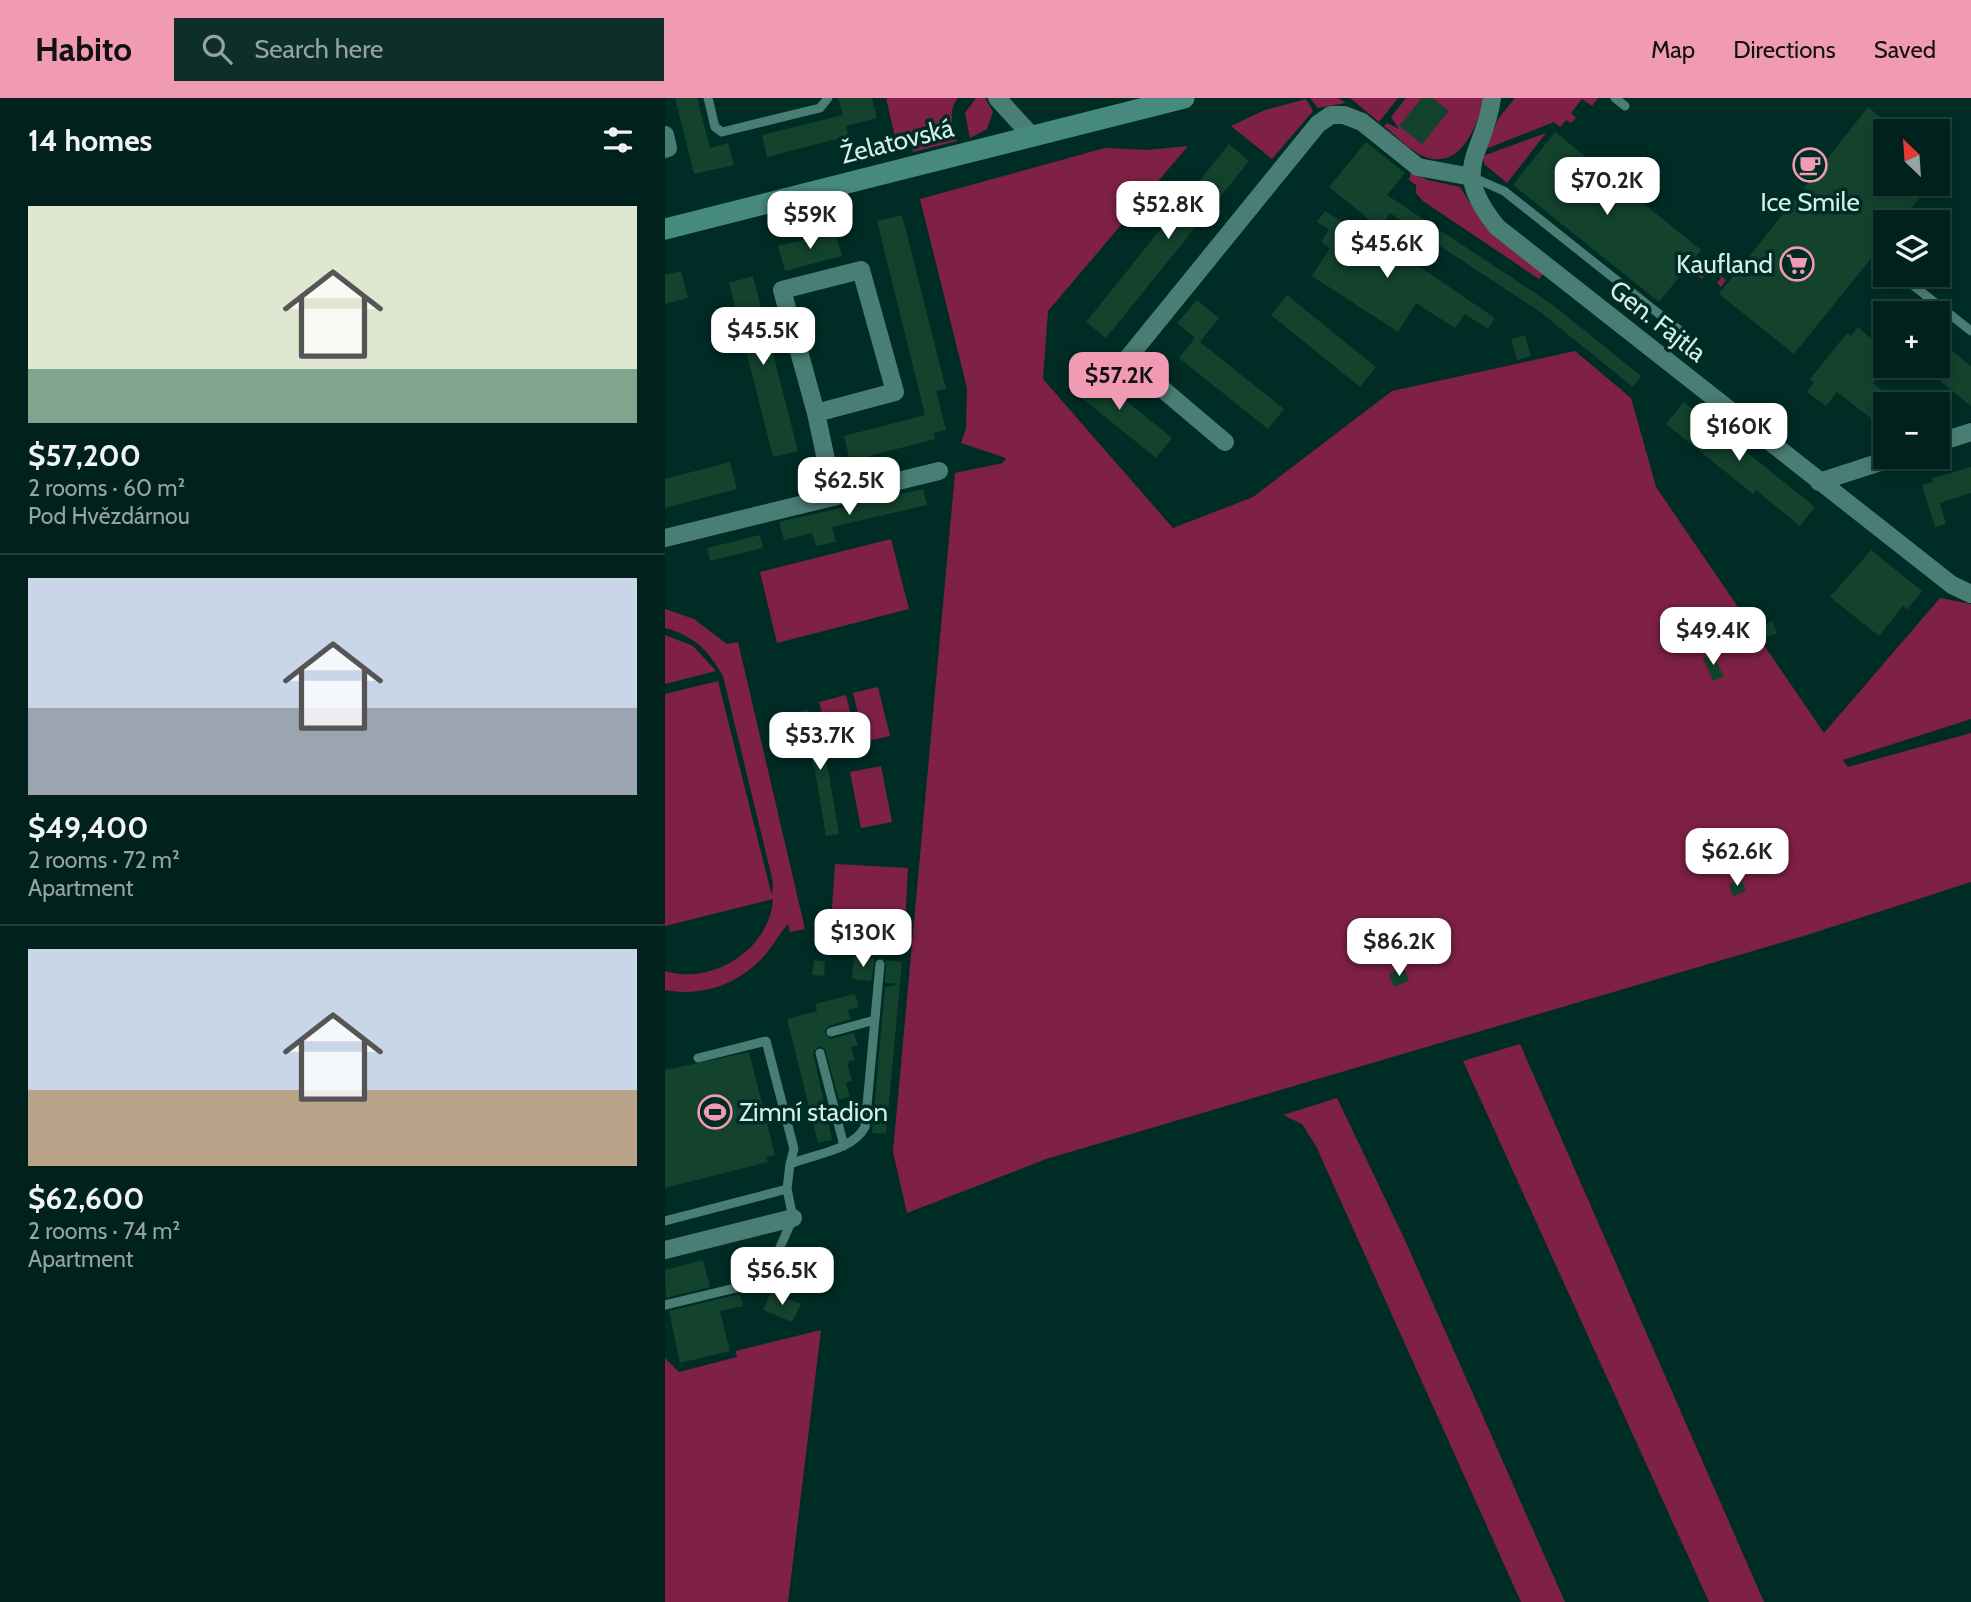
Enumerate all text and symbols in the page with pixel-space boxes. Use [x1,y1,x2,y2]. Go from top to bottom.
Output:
search box [174,18,664,81]
text: Habito [35,29,132,69]
icon: search [198,30,236,68]
text: Search here [254,33,383,65]
text: Map [1651,35,1695,64]
text: Directions [1733,35,1836,64]
text: Saved [1874,35,1936,64]
street label: Želatovská [837,111,957,170]
north arrow [1873,119,1949,196]
map controls [1873,119,1950,469]
icon: filters [599,121,637,159]
text: 14 homes [28,122,152,159]
cafe icon: Ice Smile [1791,146,1829,184]
pin: $70.2K [1550,158,1664,217]
text: $70.2K [1571,166,1643,194]
pin: $52.8K [1111,181,1225,241]
place label: Ice Smile [1760,186,1860,218]
text: $52.8K [1132,190,1204,218]
pin: $59K [769,192,851,251]
text: $59K [783,200,837,228]
button: layers [1873,210,1950,287]
pin: $45.6K [1330,220,1444,280]
text: $45.6K [1351,229,1423,257]
supermarket icon: Kaufland [1778,245,1816,283]
place label: Kaufland [1676,248,1773,280]
icon: home [270,251,396,377]
street label: Gen. Fajtla [1603,273,1713,369]
button: + [1873,301,1950,378]
pin: $45.5K [706,308,820,367]
text: $45.5K [727,316,799,344]
pin: $57.2K [1062,352,1176,412]
text: $57.2K [1085,361,1153,389]
button: − [1873,392,1950,469]
pin: $160K [1690,404,1788,463]
text: $160K [1706,412,1772,440]
text: $57,200 [28,437,141,474]
pin: $62.5K [792,458,906,517]
text: $62.5K [814,466,884,494]
text: 2 rooms · 60 m² [28,474,185,502]
text: Pod Hvězdárnou [28,502,190,530]
pin: $49.4K [1656,608,1770,667]
text: $49.4K [1676,616,1750,644]
icon: home [270,623,396,749]
pin: $53.7K [763,712,877,772]
text: $53.7K [785,721,855,749]
text: $49,400 [28,809,148,846]
pin: $62.6K [1680,828,1794,888]
text: $62.6K [1702,837,1772,865]
text: 2 rooms · 72 m² [28,846,180,874]
text: Apartment [28,874,133,902]
pin: $130K [814,910,912,969]
text: $130K [831,918,895,946]
pin: $86.2K [1342,918,1456,978]
text: $86.2K [1363,927,1435,955]
icon: home [270,994,396,1120]
sports icon: Zimní stadion [696,1093,734,1131]
place label: Zimní stadion [739,1096,888,1128]
text: $62,600 [28,1180,144,1217]
text: 2 rooms · 74 m² [28,1217,180,1245]
text: Apartment [28,1245,133,1273]
pin: $56.5K [725,1248,839,1307]
text: $56.5K [747,1256,817,1284]

